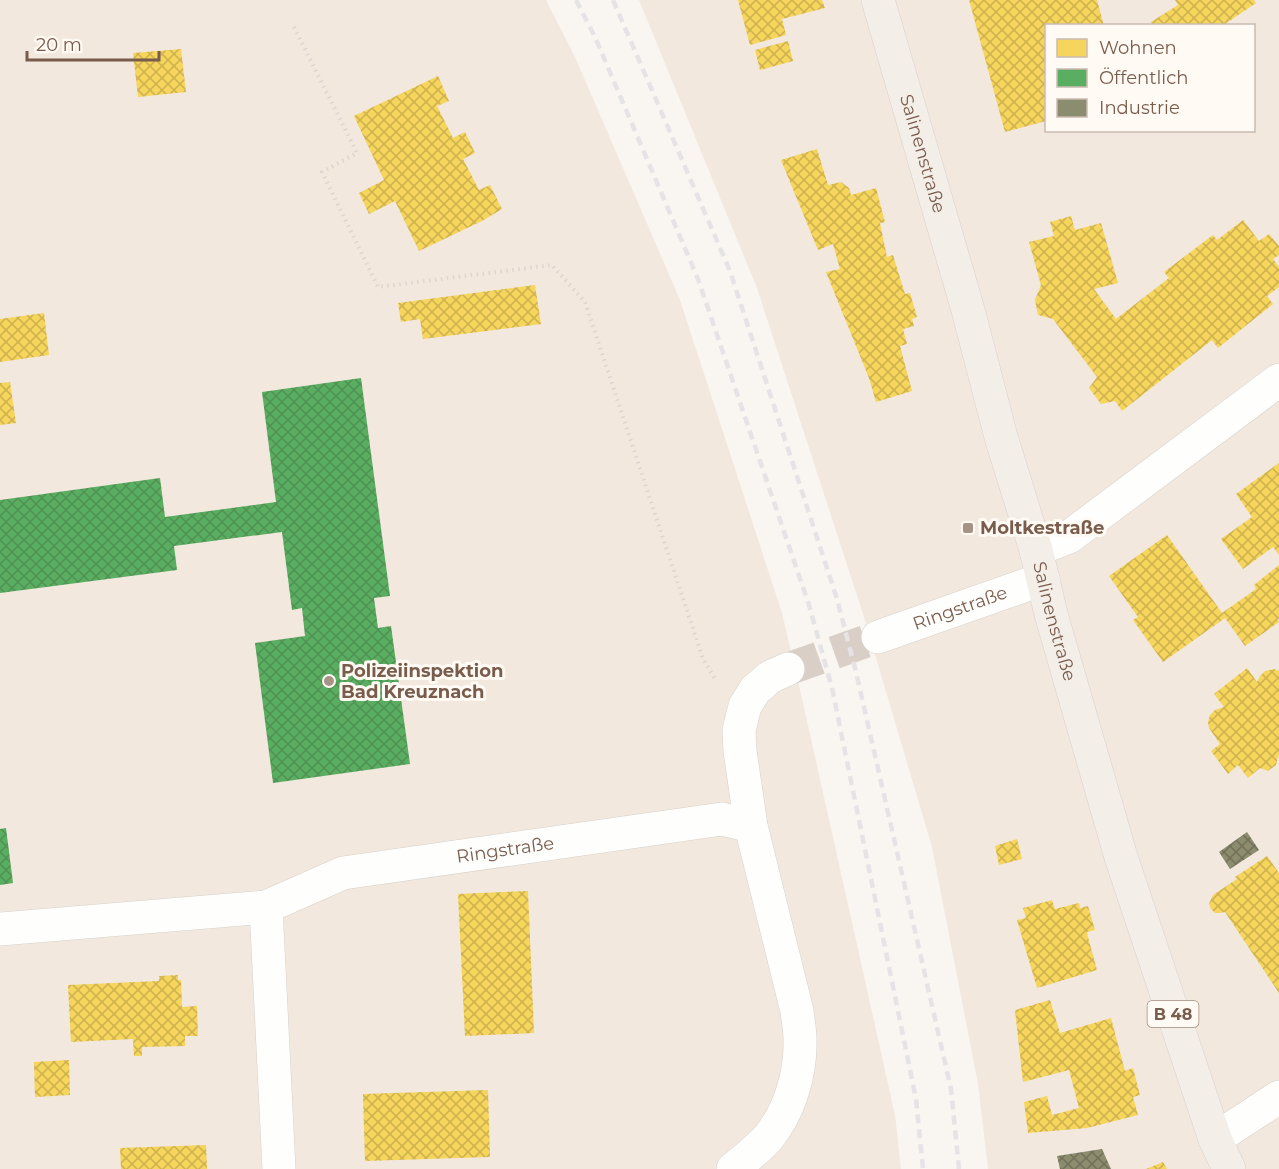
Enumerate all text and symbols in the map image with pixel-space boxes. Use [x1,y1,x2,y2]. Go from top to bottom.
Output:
scale bar [27,24,159,62]
legend [1045,24,1255,132]
text: 20 m [36,34,82,56]
text: Wohnen [1099,37,1177,59]
text: Öffentlich [1099,67,1188,89]
street label: Salinenstraße [895,92,950,216]
text: Industrie [1099,97,1180,119]
place label: Moltkestraße [980,517,1104,539]
marker: Moltkestraße [961,521,975,535]
street label: Salinenstraße [1028,559,1081,684]
street label: Ringstraße [910,581,1010,635]
place label: Polizeiinspektion Bad Kreuznach [341,660,504,703]
marker: Polizeiinspektion Bad Kreuznach [322,674,336,688]
street label: Ringstraße [455,832,556,868]
road number: B 48 [1148,1001,1198,1027]

